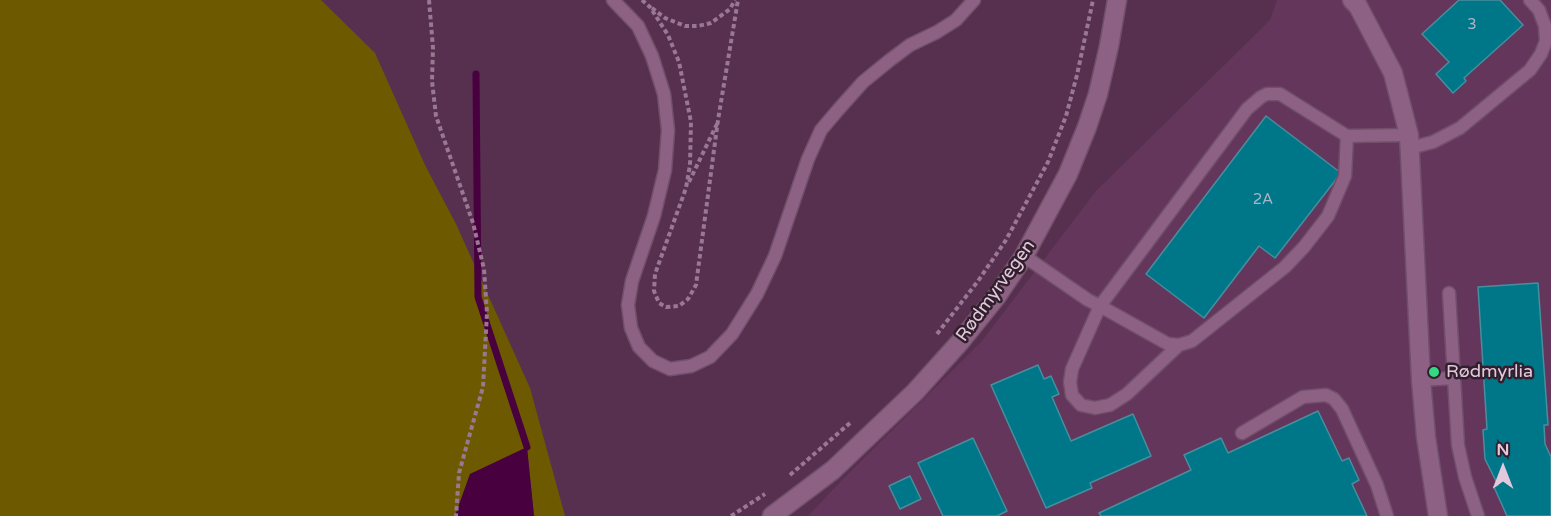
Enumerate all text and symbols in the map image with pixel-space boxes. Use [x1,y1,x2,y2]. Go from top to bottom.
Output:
house number: 3 [1467,16,1477,34]
house number: 2A [1253,191,1273,209]
street label: Rødmyrvegen [952,236,1040,346]
place label: Rødmyrlia [1446,361,1533,383]
marker: Rødmyrlia [1427,365,1441,379]
north arrow [1473,438,1533,498]
text: N [1497,440,1509,460]

